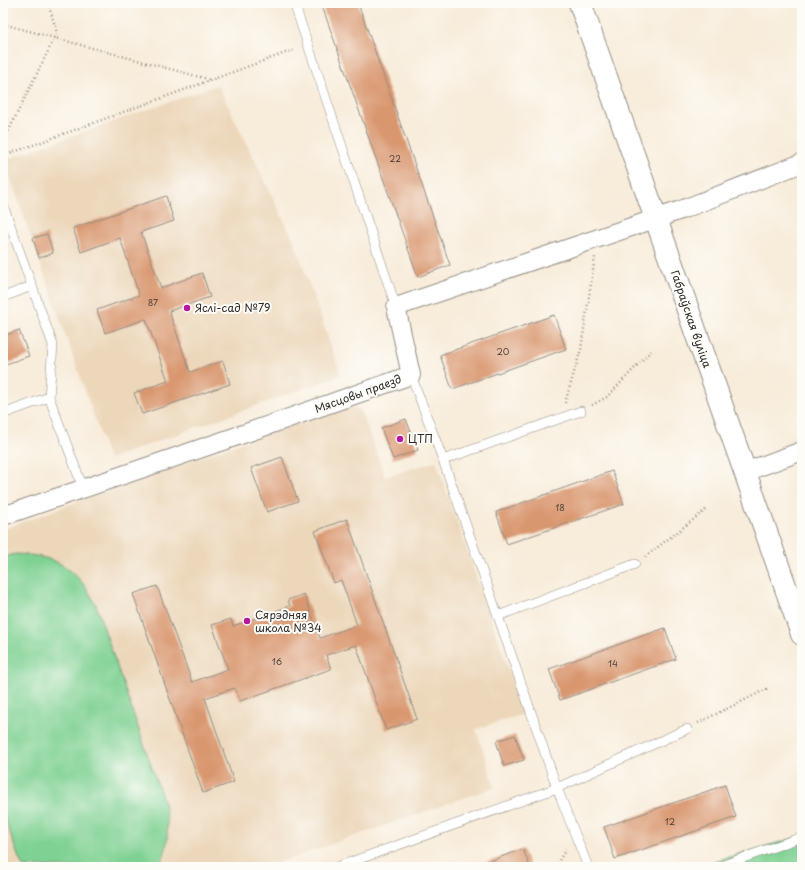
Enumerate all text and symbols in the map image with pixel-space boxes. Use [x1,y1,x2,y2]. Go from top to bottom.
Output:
house number: 22 [389,151,401,165]
street label: Габраўская вуліца [667,268,716,370]
house number: 87 [148,295,158,309]
place label: Яслі-сад №79 [195,299,270,316]
marker: Яслі-сад №79 [182,303,192,313]
house number: 20 [497,344,510,358]
street label: Мясцовы праезд [312,370,404,417]
place label: ЦТП [408,430,433,447]
marker: ЦТП [395,434,405,444]
house number: 18 [555,500,565,514]
place label: Сярэдняя школа №34 [255,606,321,636]
marker: Сярэдняя школа №34 [242,616,252,626]
house number: 16 [272,654,282,668]
house number: 14 [608,656,618,670]
house number: 12 [665,814,675,828]

